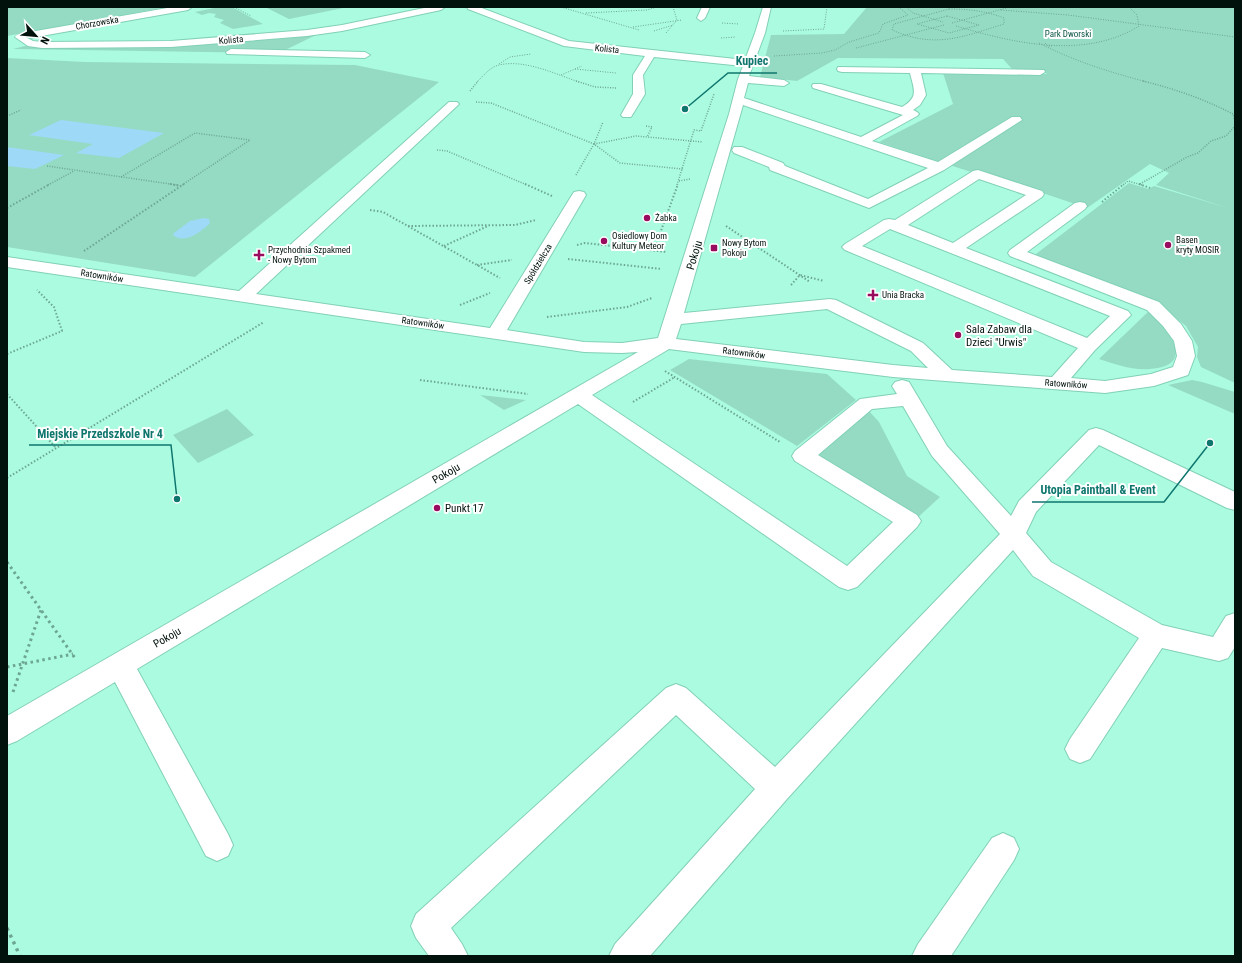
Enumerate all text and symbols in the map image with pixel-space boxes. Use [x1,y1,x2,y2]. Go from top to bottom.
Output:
street label: Chorzowska [75,14,119,32]
north arrow [16,16,56,56]
park label: Park Dworski [1045,29,1091,39]
text: N [37,34,52,46]
street label: Kolista [218,34,244,46]
street label: Kolista [594,43,620,55]
callout: Kupiec [728,49,777,73]
text: Kupiec [736,54,769,68]
marker: Żabka [642,213,652,223]
place label: Żabka [655,213,677,223]
place label: Osiedlowy Dom Kultury Meteor [612,231,667,251]
place label: Basen kryty MOSIR [1176,235,1219,255]
marker: Osiedlowy Dom Kultury Meteor [599,236,609,246]
place label: Nowy Bytom Pokoju [722,238,767,258]
street label: Pokoju [684,239,705,271]
marker: Basen kryty MOSIR [1163,240,1173,250]
street label: Spółdzielcza [522,242,554,286]
marker: Nowy Bytom Pokoju [709,243,719,253]
place label: Przychodnia Szpakmed - Nowy Bytom [268,245,351,265]
marker: Przychodnia Szpakmed - Nowy Bytom [253,249,265,261]
street label: Ratowników [80,268,124,284]
marker: Unia Bracka [867,289,879,301]
place label: Unia Bracka [882,290,924,300]
street label: Ratowników [401,315,445,331]
place label: Sala Zabaw dla Dzieci "Urwis" [966,323,1032,349]
marker: Sala Zabaw dla Dzieci "Urwis" [953,330,963,340]
street label: Ratowników [722,345,766,361]
street label: Ratowników [1044,378,1088,390]
callout: Miejskie Przedszkole Nr 4 [29,421,171,445]
text: Miejskie Przedszkole Nr 4 [37,427,163,441]
street label: Pokoju [430,460,462,487]
callout: Utopia Paintball & Event [1032,478,1164,502]
text: Utopia Paintball & Event [1040,483,1156,497]
place label: Punkt 17 [445,502,483,515]
marker: Punkt 17 [432,503,442,513]
street label: Pokoju [151,624,183,651]

